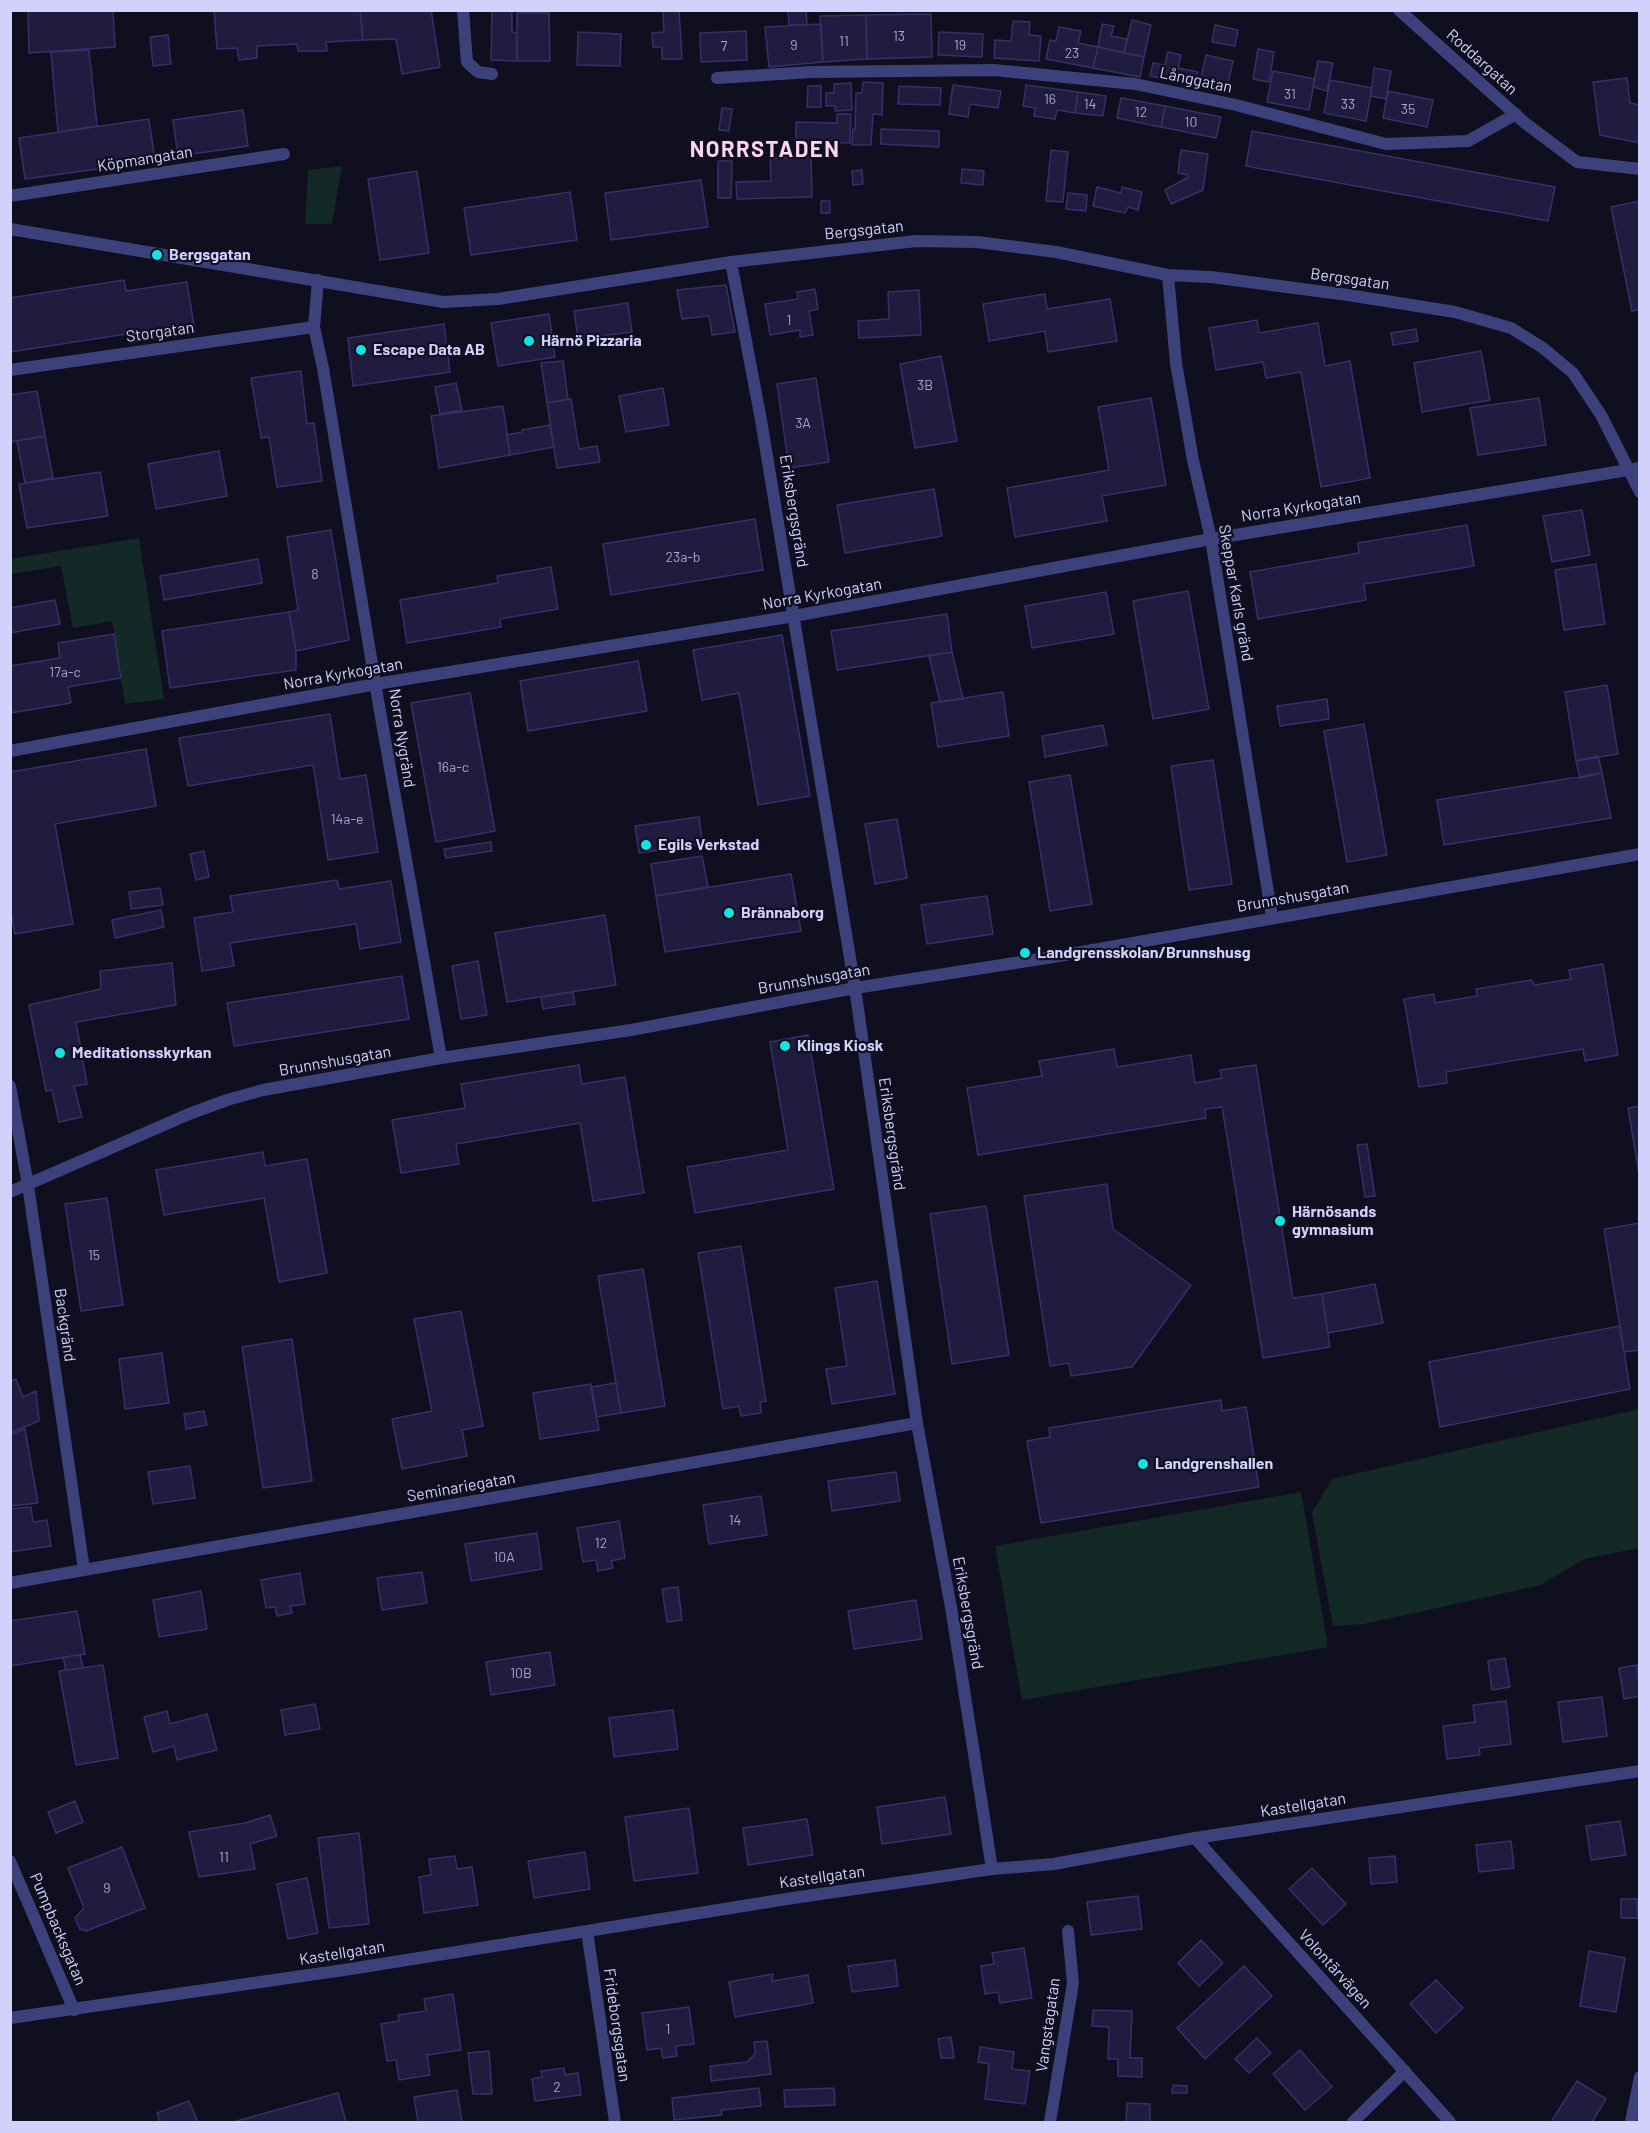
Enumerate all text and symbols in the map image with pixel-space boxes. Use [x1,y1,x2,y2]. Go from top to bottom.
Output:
street label: Roddargatan [1442,25,1522,99]
house number: 13 [893,28,905,44]
house number: 11 [839,33,849,49]
house number: 9 [790,37,798,53]
house number: 19 [954,37,966,53]
house number: 7 [721,38,727,54]
house number: 23 [1065,45,1079,61]
street label: Långgatan [1158,63,1234,97]
house number: 31 [1284,86,1296,102]
house number: 16 [1044,91,1056,107]
house number: 14 [1084,96,1096,112]
house number: 33 [1341,96,1355,112]
house number: 35 [1401,101,1415,117]
house number: 12 [1135,104,1147,120]
house number: 10 [1185,114,1197,130]
district label: NORRSTADEN [690,137,840,163]
street label: Köpmangatan [96,142,194,176]
street label: Bergsgatan [823,216,905,244]
place label: Bergsgatan [169,245,251,265]
marker: Bergsgatan [150,248,164,262]
street label: Bergsgatan [1309,264,1391,294]
house number: 1 [787,312,791,328]
street label: Storgatan [125,318,195,346]
place label: Härnö Pizzaria [541,331,642,351]
marker: Härnö Pizzaria [522,334,536,348]
place label: Escape Data AB [373,340,485,360]
marker: Escape Data AB [354,343,368,357]
house number: 3B [917,377,933,393]
house number: 3A [795,415,811,431]
street label: Eriksbergsgränd [776,453,812,569]
street label: Norra Kyrkogatan [1240,488,1362,526]
street label: Skeppar Karls gränd [1215,523,1257,663]
house number: 23a-b [666,549,700,565]
house number: 8 [311,566,319,582]
street label: Norra Kyrkogatan [761,574,883,614]
street label: Norra Kyrkogatan [282,654,404,694]
house number: 17a-c [49,664,81,680]
street label: Norra Nygränd [385,687,419,789]
house number: 16a-c [437,759,469,775]
house number: 14a-e [331,811,363,827]
place label: Egils Verkstad [658,835,759,855]
marker: Egils Verkstad [639,838,653,852]
street label: Brunnshusgatan [1235,878,1351,916]
place label: Brännaborg [741,903,824,923]
marker: Brännaborg [722,906,736,920]
place label: Landgrensskolan/Brunnshusg [1037,943,1251,963]
marker: Landgrensskolan/Brunnshusg [1018,946,1032,960]
street label: Brunnshusgatan [756,960,872,998]
place label: Klings Kiosk [797,1036,883,1056]
marker: Klings Kiosk [778,1039,792,1053]
street label: Brunnshusgatan [277,1042,393,1080]
place label: Meditationsskyrkan [72,1043,212,1063]
marker: Meditationsskyrkan [53,1046,67,1060]
street label: Eriksbergsgränd [875,1076,909,1192]
place label: Härnösands gymnasium [1292,1202,1376,1240]
marker: Härnösands gymnasium [1273,1214,1287,1228]
house number: 15 [88,1247,100,1263]
street label: Backgränd [50,1287,80,1363]
place label: Landgrenshallen [1155,1454,1273,1474]
marker: Landgrenshallen [1136,1457,1150,1471]
street label: Seminariegatan [405,1468,517,1506]
house number: 14 [729,1512,741,1528]
house number: 12 [595,1535,607,1551]
house number: 10A [493,1549,515,1565]
street label: Eriksbergsgränd [949,1555,987,1671]
house number: 10B [510,1665,532,1681]
street label: Kastellgatan [1259,1789,1347,1821]
house number: 11 [219,1849,229,1865]
street label: Kastellgatan [778,1861,866,1893]
street label: Pumpbacksgatan [26,1870,90,1988]
house number: 9 [103,1880,111,1896]
street label: Volontärvägen [1294,1925,1376,2013]
street label: Kastellgatan [298,1937,386,1969]
street label: Frideborgsgatan [600,1967,634,2083]
street label: Vangstagatan [1032,1977,1064,2073]
house number: 1 [666,2021,670,2037]
house number: 2 [553,2079,561,2095]

